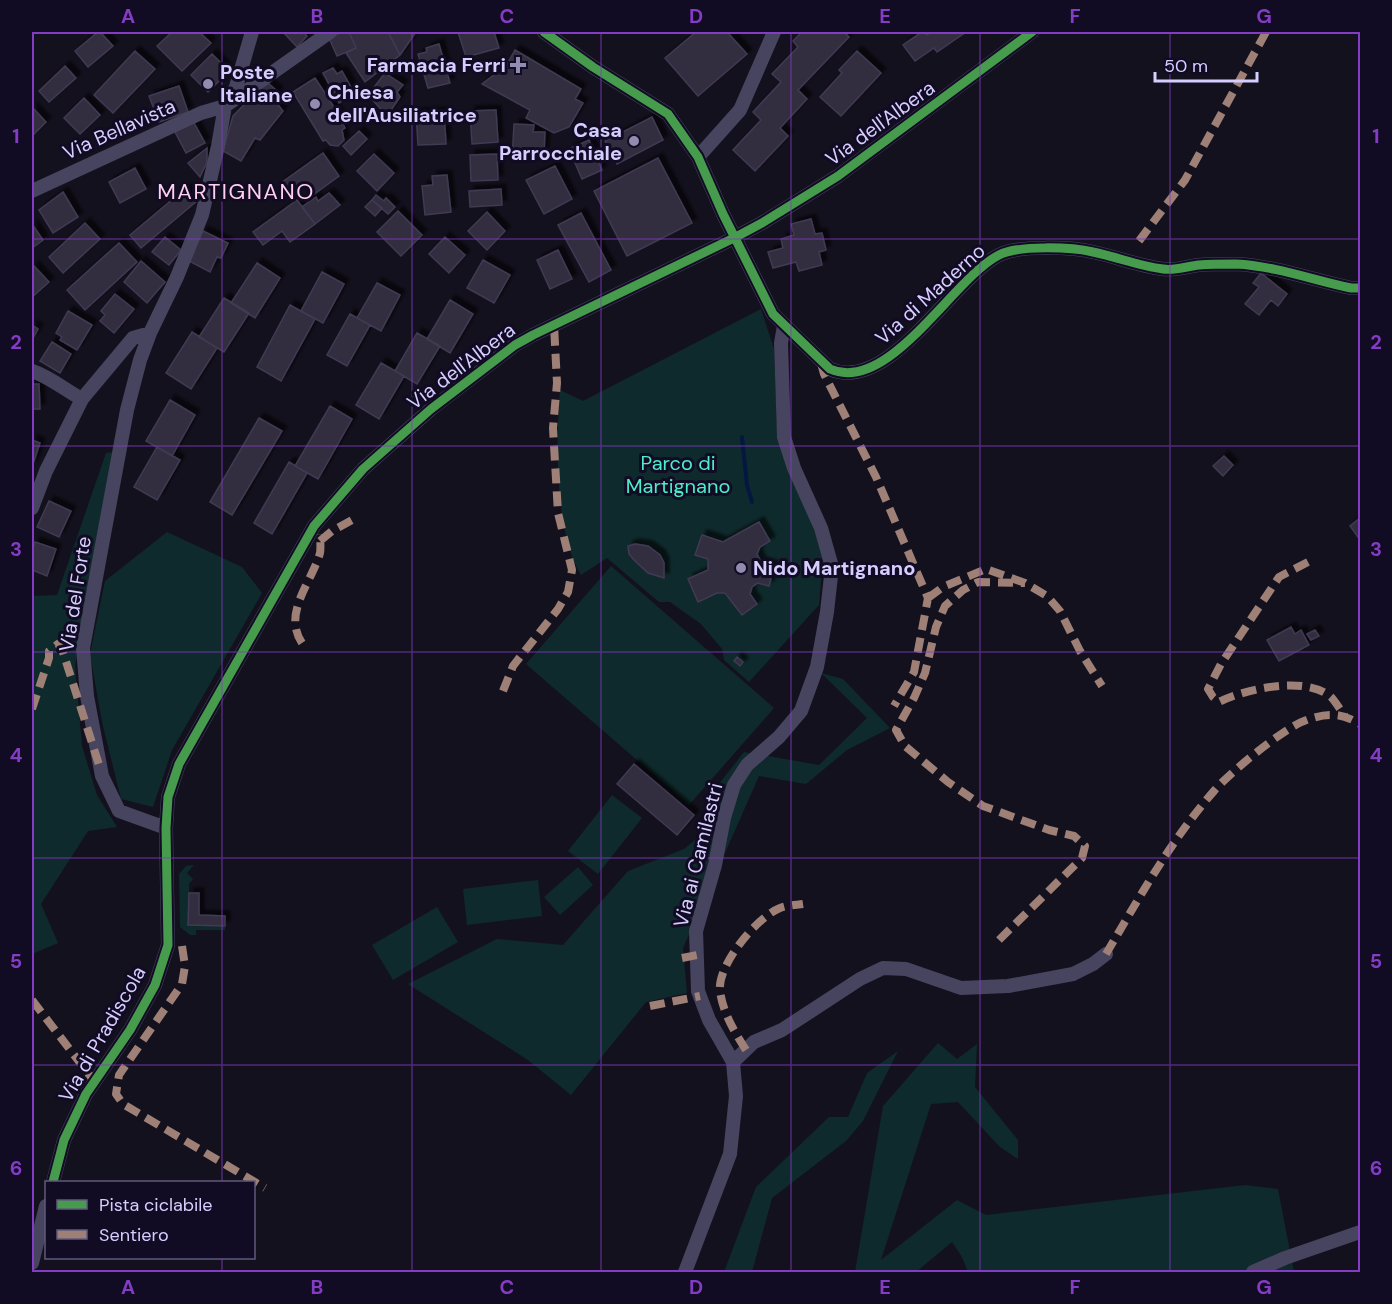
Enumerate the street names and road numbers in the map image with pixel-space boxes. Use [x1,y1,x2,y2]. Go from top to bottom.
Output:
street label: Via dell'Albera [820,75,940,171]
street label: Via Bellavista [58,93,180,165]
street label: Via di Maderno [870,238,990,350]
street label: Via dell'Albera [402,317,520,415]
street label: Via del Forte [53,534,97,654]
street label: Via ai Camilastri [667,780,729,930]
street label: Via di Pradiscola [53,961,151,1107]

